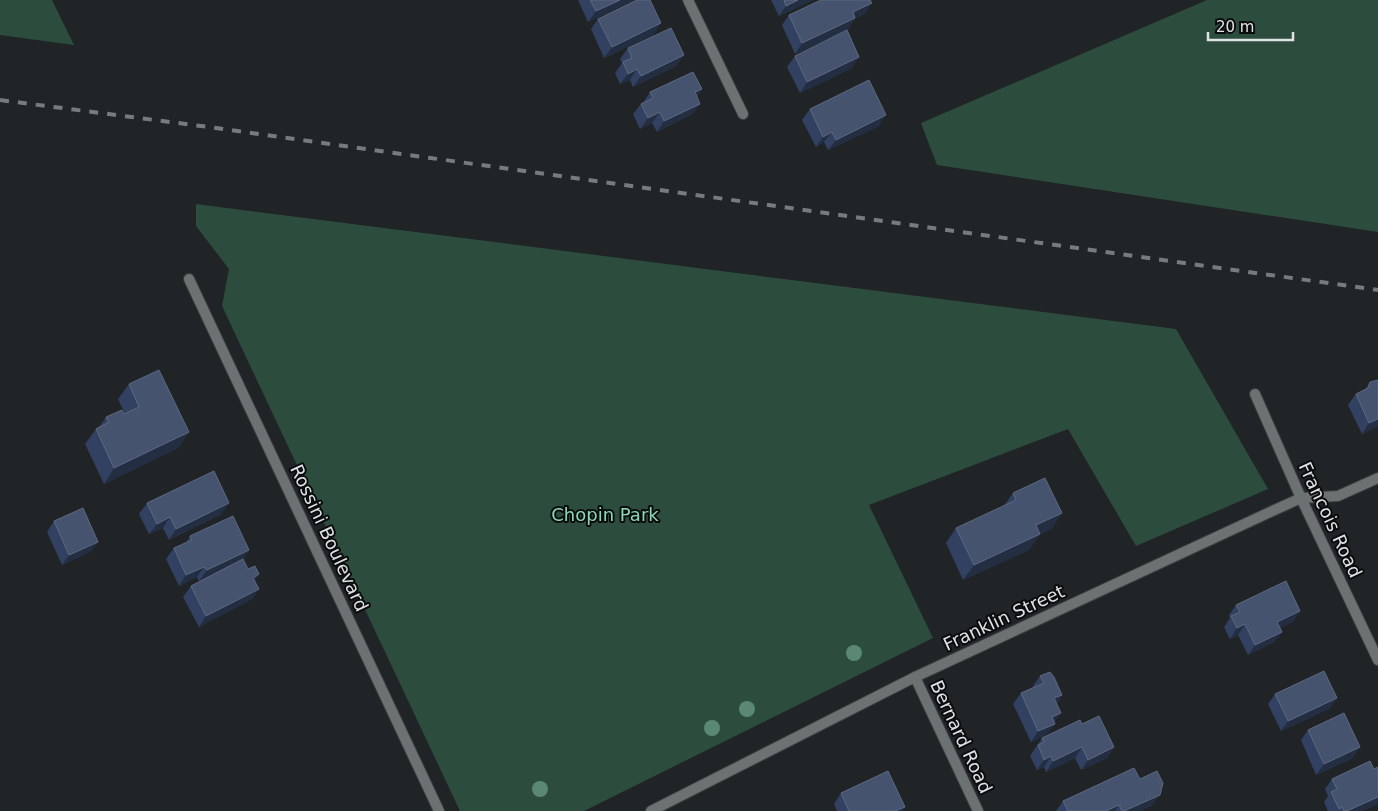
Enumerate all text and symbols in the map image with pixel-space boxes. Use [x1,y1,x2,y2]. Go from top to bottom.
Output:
scale bar [1208,10,1293,42]
text: 20 m [1216,18,1254,36]
street label: Francois Road [1295,459,1366,581]
street label: Rossini Boulevard [286,461,373,615]
park label: Chopin Park [551,504,659,525]
street label: Franklin Street [940,580,1068,655]
street label: Bernard Road [926,677,997,797]

